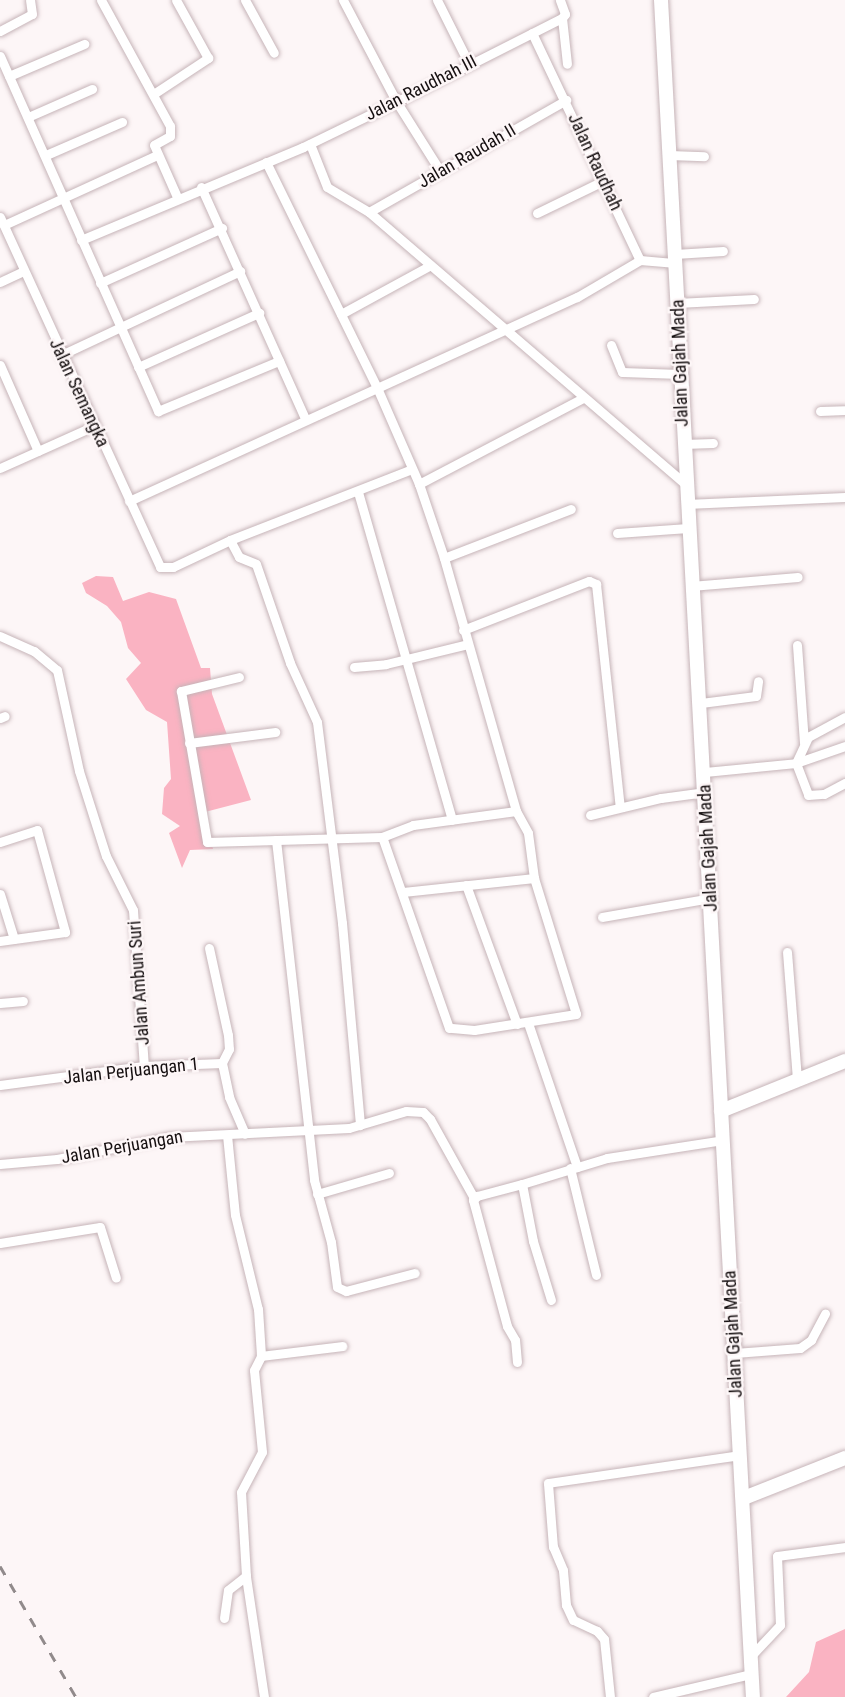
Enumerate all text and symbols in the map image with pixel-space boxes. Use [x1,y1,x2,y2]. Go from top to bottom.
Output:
street label: Jalan Raudhah III [362,51,480,125]
street label: Jalan Raudhah [563,110,627,214]
street label: Jalan Raudah II [414,119,520,193]
street label: Jalan Gajah Mada [667,299,693,427]
street label: Jalan Semangka [44,335,114,451]
street label: Jalan Gajah Mada [694,784,722,912]
street label: Jalan Ambun Suri [124,920,154,1046]
street label: Jalan Perjuangan 1 [62,1053,200,1089]
street label: Jalan Perjuangan [60,1126,184,1168]
street label: Jalan Gajah Mada [719,1270,747,1398]

